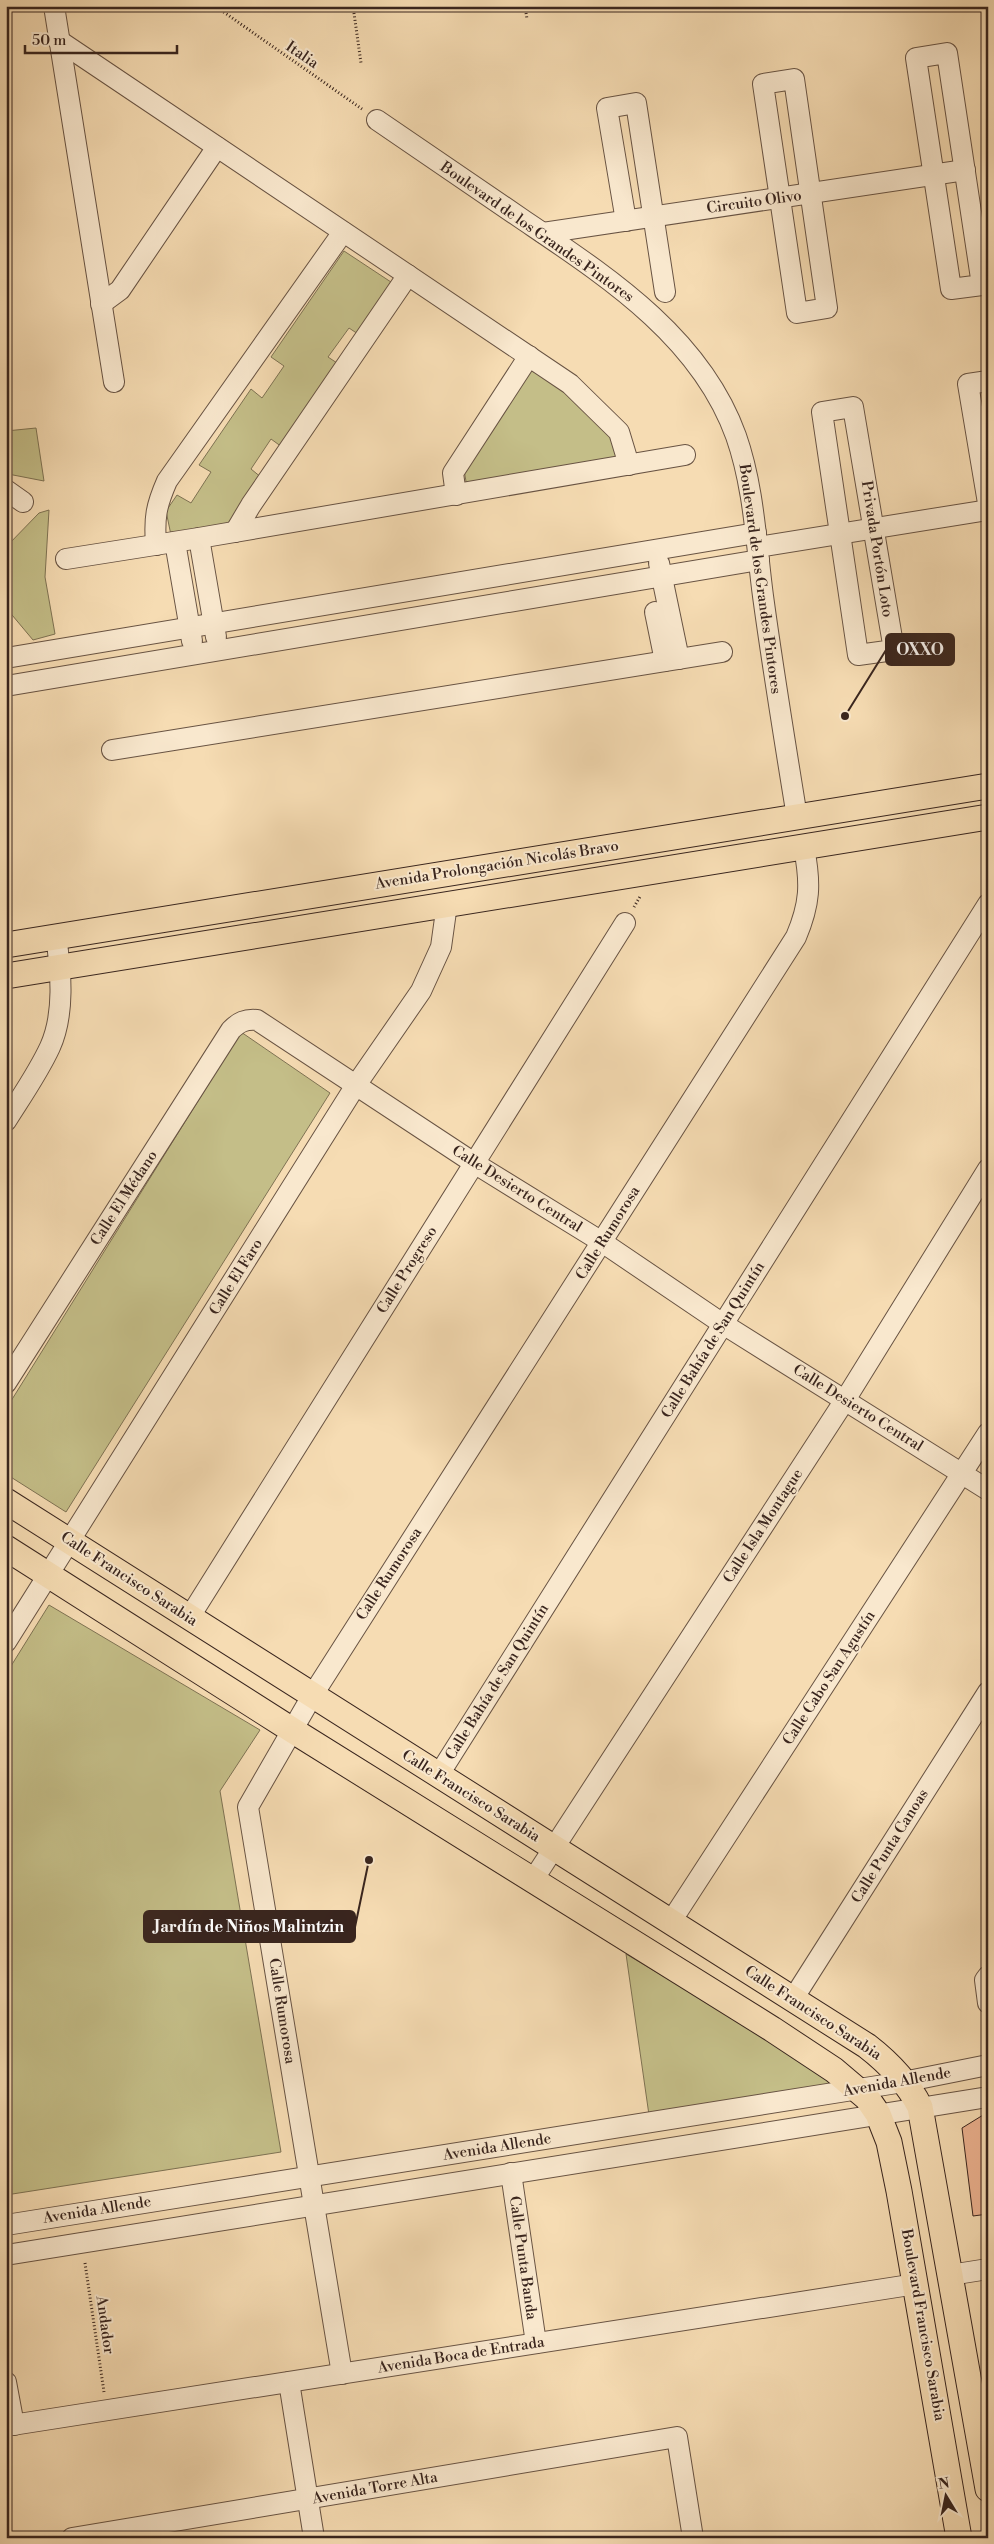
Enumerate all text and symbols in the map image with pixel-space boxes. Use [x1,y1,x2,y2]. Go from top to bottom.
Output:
scale bar [25,22,178,54]
text: 50 m [32,31,66,50]
street label: Italia [282,37,322,73]
street label: Boulevard de los Grandes Pintores [436,157,638,306]
street label: Circuito Olivo [705,186,803,218]
street label: Boulevard de los Grandes Pintores [734,462,786,695]
street label: Privada Portón Loto [857,479,897,619]
callout: OXXO [886,634,954,665]
text: OXXO [896,640,944,660]
street label: Avenida Prolongación Nicolás Bravo [373,836,620,894]
street label: Calle Desierto Central [448,1141,586,1237]
street label: Calle El Médano [86,1147,162,1249]
street label: Calle Rumorosa [572,1182,645,1283]
street label: Calle Progreso [373,1223,441,1317]
street label: Calle El Faro [205,1235,267,1319]
street label: Calle Bahía de San Quintín [657,1258,769,1422]
street label: Calle Desierto Central [789,1360,927,1456]
street label: Calle Isla Montague [719,1465,807,1587]
street label: Calle Rumorosa [352,1524,426,1624]
street label: Calle Francisco Sarabia [57,1528,201,1631]
street label: Calle Bahía de San Quintín [441,1600,553,1764]
street label: Calle Cabo San Agustín [778,1607,880,1749]
street label: Calle Francisco Sarabia [398,1746,544,1847]
street label: Calle Punta Canoas [847,1785,933,1907]
callout: Jardín de Niños Malintzin [144,1911,355,1942]
text: Jardín de Niños Malintzin [152,1917,344,1937]
street label: Calle Rumorosa [264,1957,300,2066]
street label: Calle Francisco Sarabia [741,1962,885,2065]
street label: Avenida Allende [841,2063,952,2101]
street label: Avenida Allende [441,2129,552,2165]
street label: Avenida Allende [41,2192,152,2228]
street label: Calle Punta Banda [505,2195,541,2321]
street label: Boulevard Francisco Sarabia [897,2227,949,2423]
street label: Andador [91,2294,119,2356]
street label: Avenida Boca de Entrada [375,2332,546,2378]
street label: Avenida Torre Alta [310,2468,439,2509]
north arrow [922,2472,972,2522]
text: N [937,2474,951,2494]

